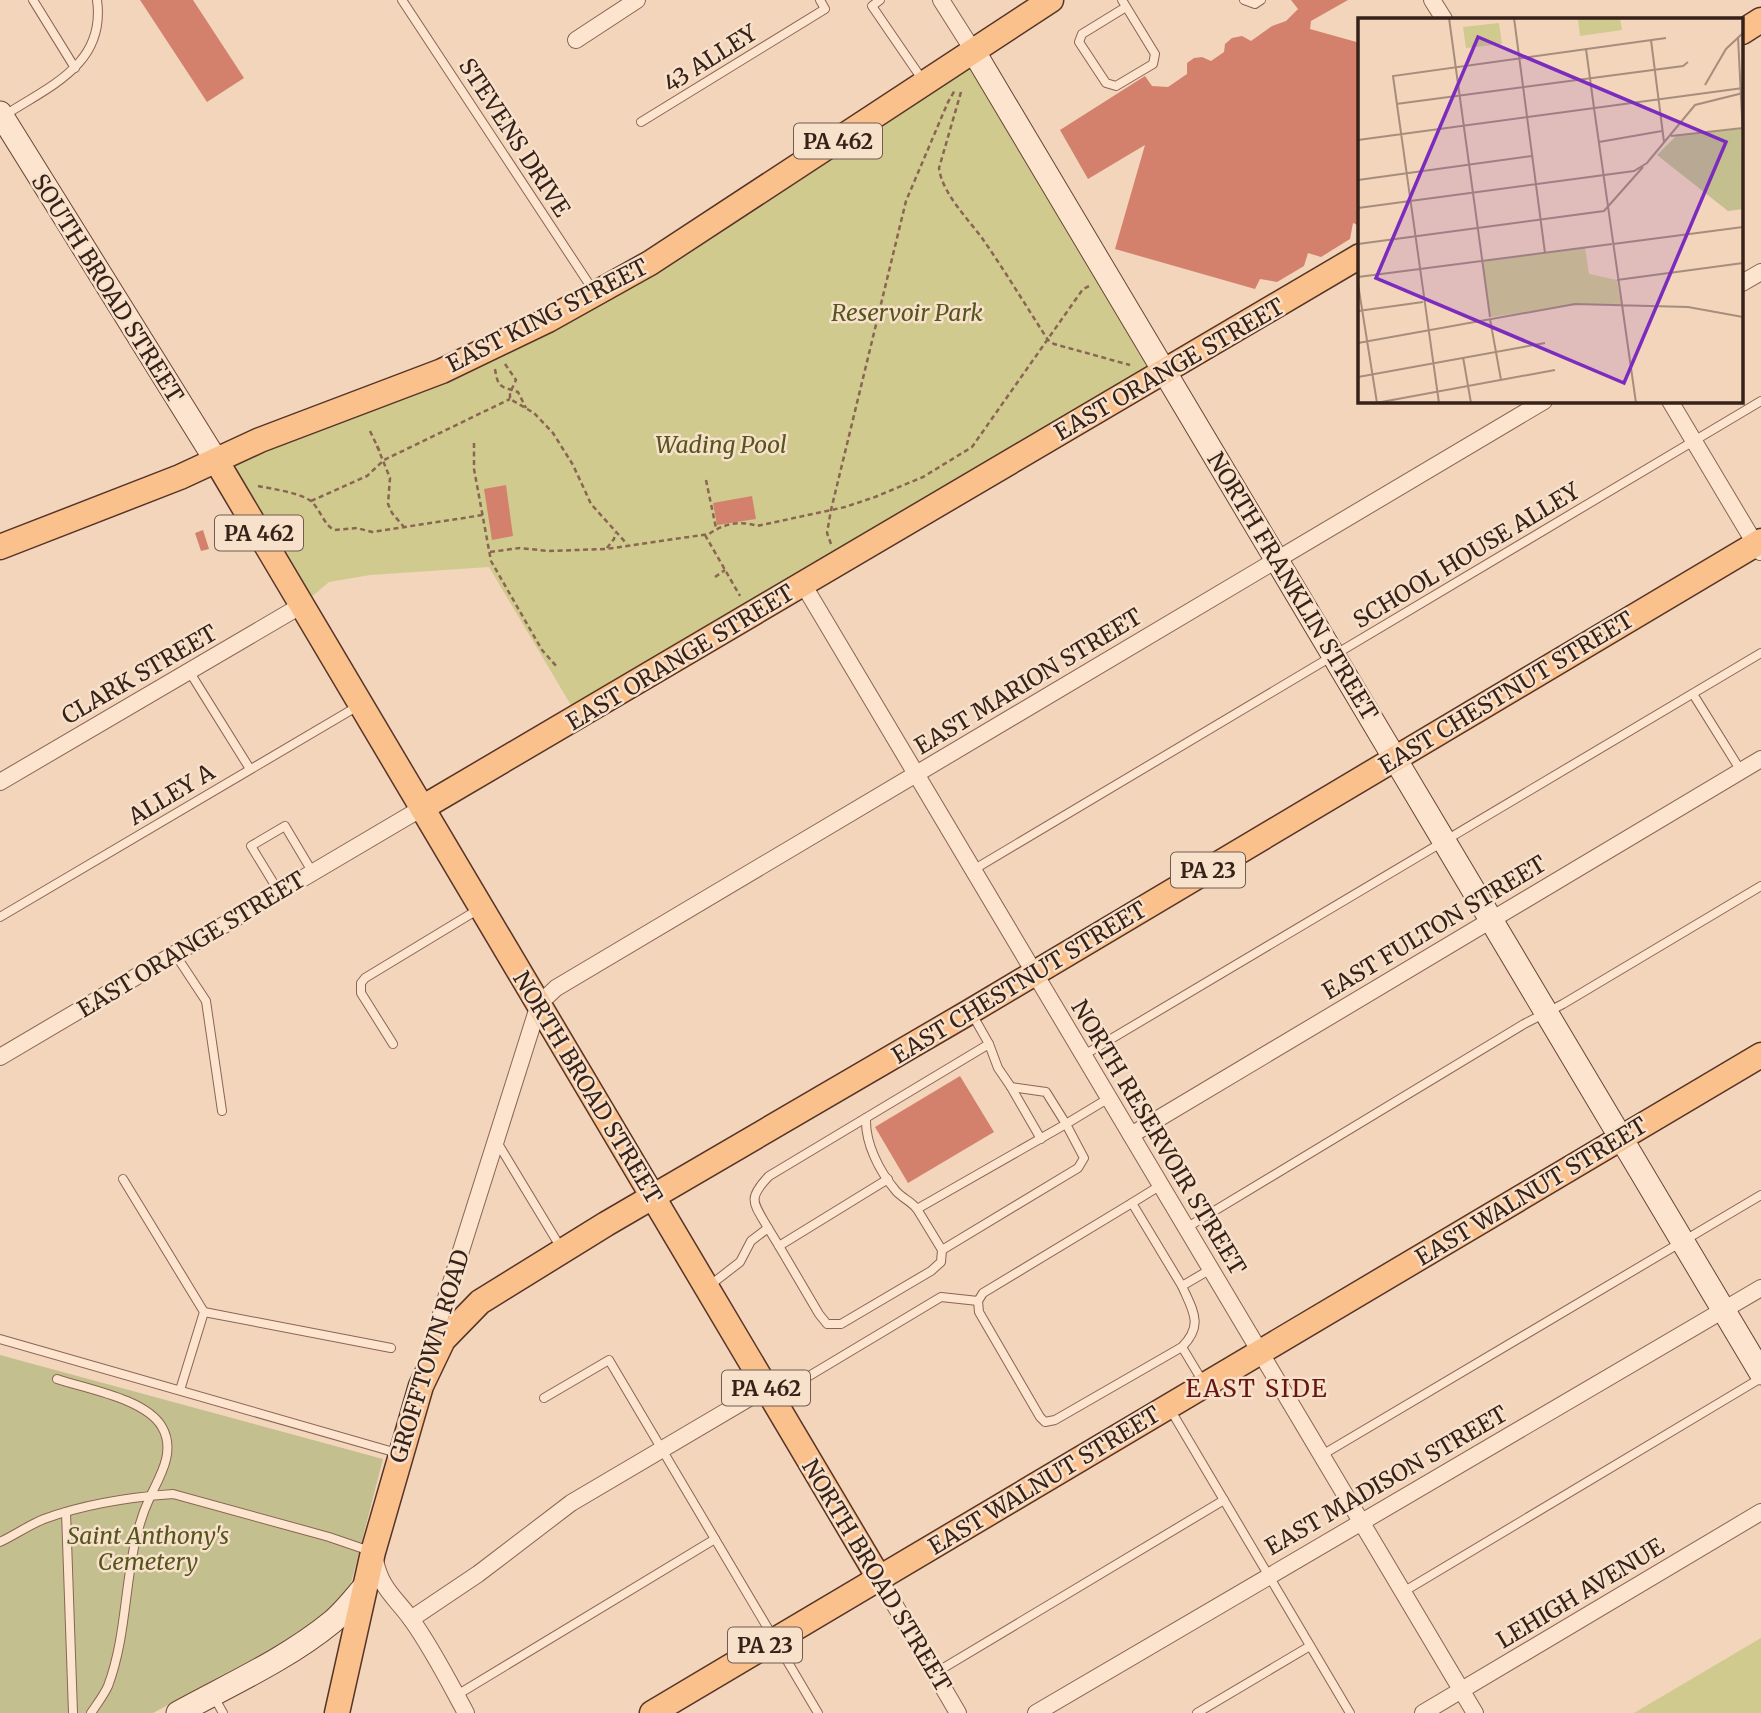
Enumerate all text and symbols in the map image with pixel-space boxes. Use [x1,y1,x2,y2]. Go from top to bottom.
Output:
street label: 43 ALLEY [658,17,763,98]
inset map [1358,18,1744,402]
street label: STEVENS DRIVE [453,52,577,222]
road number: PA 462 [794,124,882,158]
street label: SOUTH BROAD STREET [26,168,190,408]
street label: EAST KING STREET [441,252,653,378]
street label: EAST ORANGE STREET [1049,291,1289,447]
park label: Reservoir Park [831,298,983,327]
park label: Wading Pool [655,430,787,459]
street label: NORTH FRANKLIN STREET [1201,447,1385,725]
street label: SCHOOL HOUSE ALLEY [1348,475,1585,634]
road number: PA 462 [215,516,303,550]
street label: EAST ORANGE STREET [561,578,799,736]
street label: EAST MARION STREET [909,602,1147,760]
street label: EAST CHESTNUT STREET [1373,604,1639,780]
street label: CLARK STREET [56,618,222,730]
street label: ALLEY A [122,757,220,832]
street label: EAST FULTON STREET [1317,849,1551,1005]
road number: PA 23 [1171,852,1245,888]
street label: EAST ORANGE STREET [72,865,310,1023]
street label: EAST CHESTNUT STREET [886,894,1152,1070]
street label: NORTH BROAD STREET [507,966,669,1208]
street label: NORTH RESERVOIR STREET [1065,994,1253,1280]
street label: EAST WALNUT STREET [1410,1110,1652,1272]
street label: GROFFTOWN ROAD [383,1246,475,1466]
road number: PA 462 [722,1370,810,1406]
district label: EAST SIDE [1186,1373,1328,1404]
street label: EAST WALNUT STREET [923,1399,1165,1561]
street label: EAST MADISON STREET [1260,1399,1512,1561]
street label: NORTH BROAD STREET [796,1454,958,1696]
park label: Saint Anthony's Cemetery [67,1521,229,1576]
street label: LEHIGH AVENUE [1491,1531,1669,1654]
road number: PA 23 [728,1628,802,1662]

